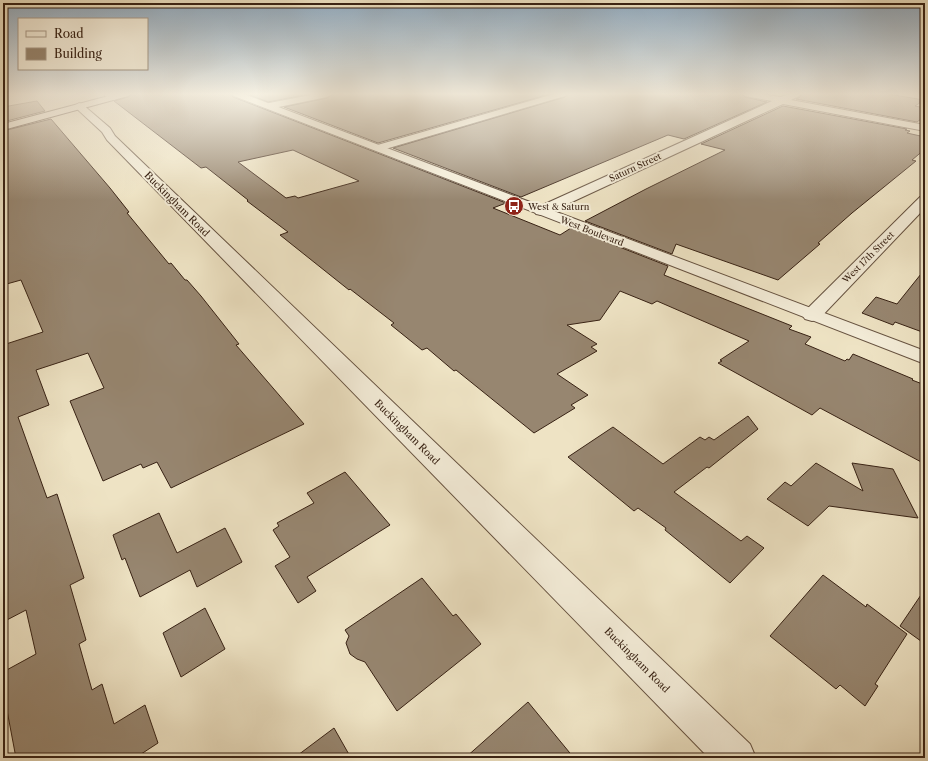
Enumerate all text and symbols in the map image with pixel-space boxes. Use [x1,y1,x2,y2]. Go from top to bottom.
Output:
legend [18,18,148,70]
text: Road [54,26,84,41]
text: Building [54,46,102,61]
street label: Saturn Street [607,150,664,184]
street label: Buckingham Road [142,169,212,239]
bus stop icon: West & Saturn [503,195,525,217]
place label: West & Saturn [527,201,590,212]
street label: West Boulevard [558,214,626,248]
street label: West 17th Street [839,228,897,286]
street label: Buckingham Road [372,397,442,467]
street label: Buckingham Road [602,625,672,695]

